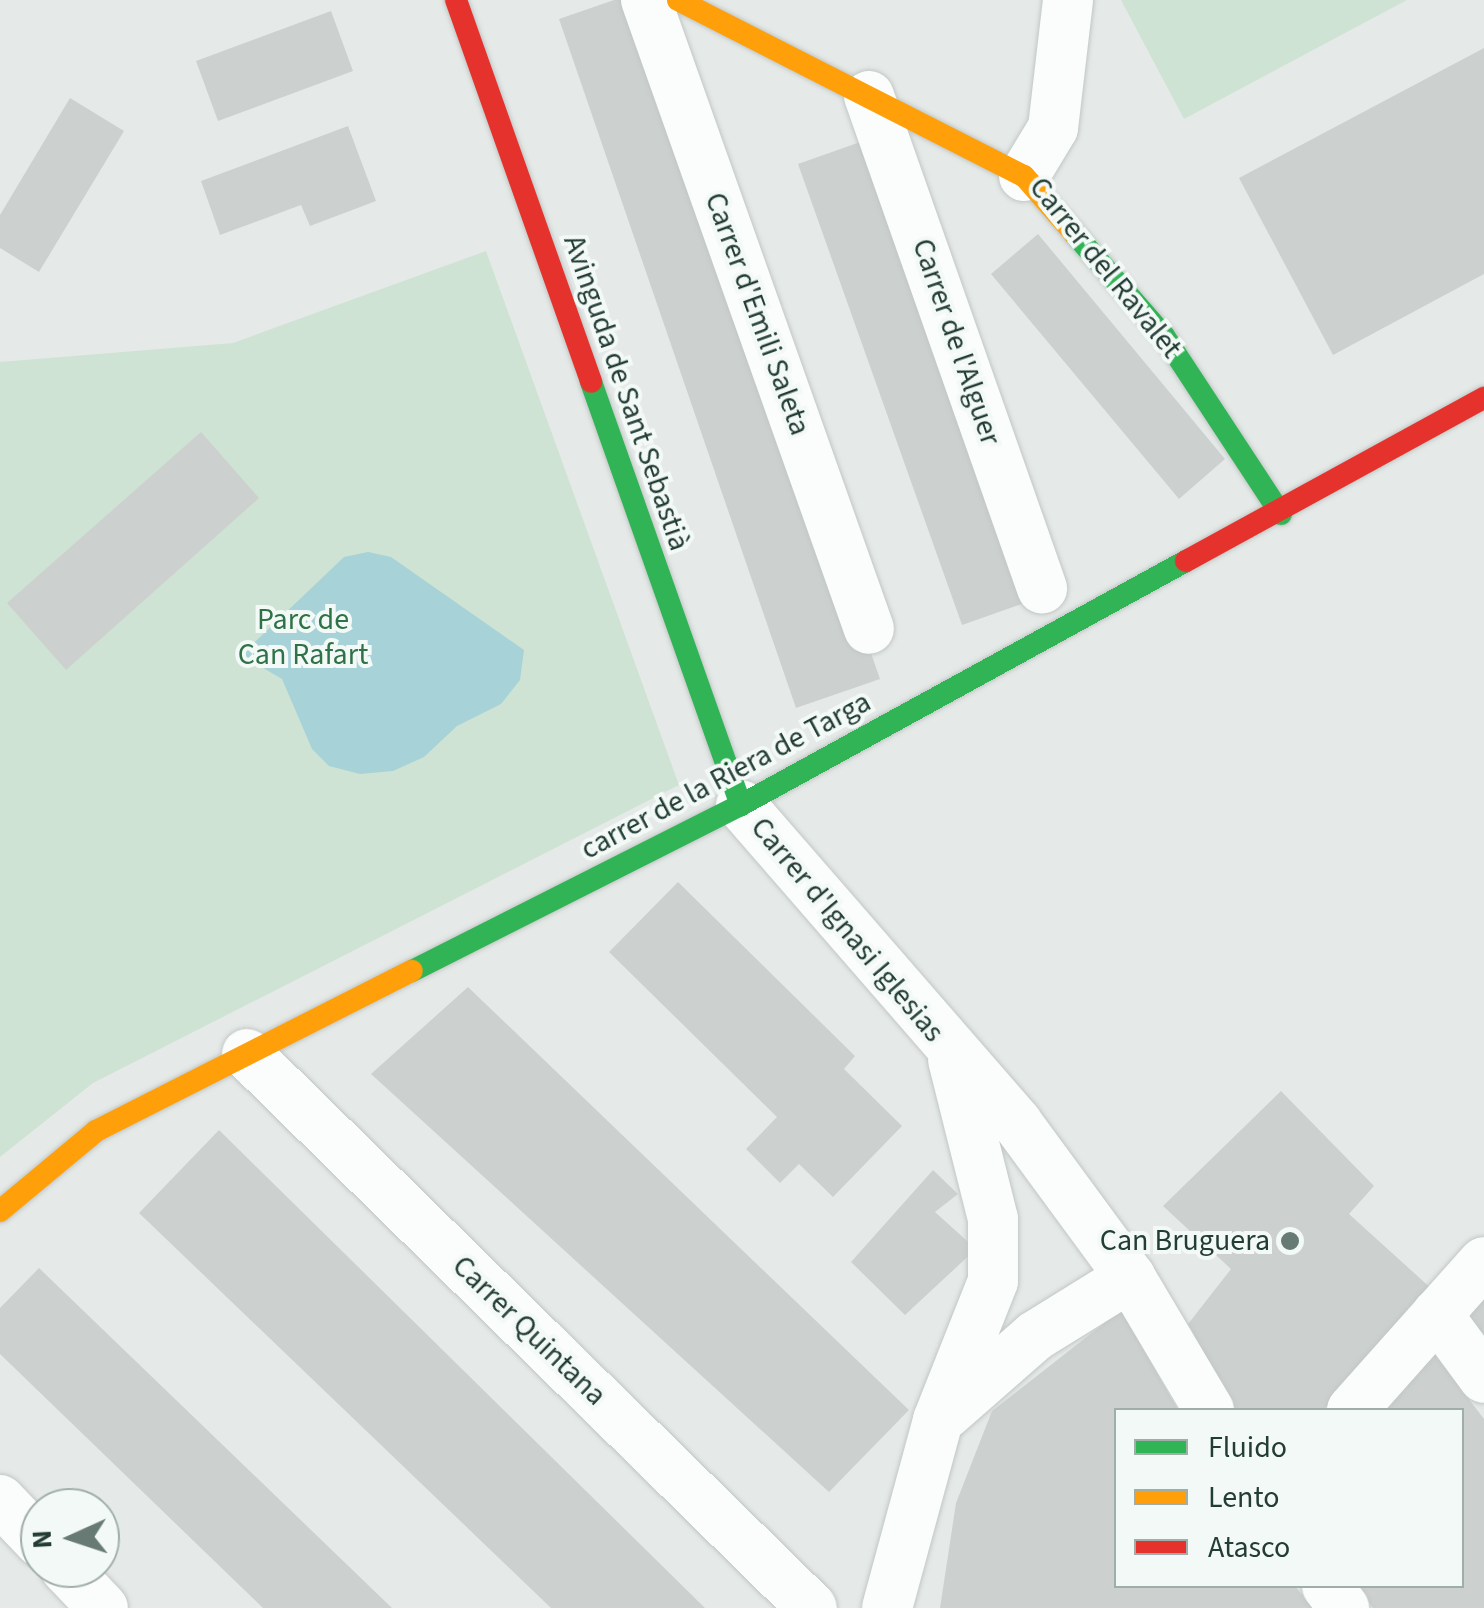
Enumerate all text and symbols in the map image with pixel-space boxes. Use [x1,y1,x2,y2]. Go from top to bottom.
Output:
street label: Carrer del Ravalet [1021,170,1189,366]
street label: Carrer d'Emili Saleta [696,188,818,440]
street label: Avinguda de Sant Sebastià [555,231,697,555]
street label: Carrer de l'Alguer [904,234,1008,450]
park label: Parc de Can Rafart [238,602,368,672]
street label: carrer de la Riera de Targa [575,684,877,868]
street label: Carrer d'Ignasi Iglesias [743,810,951,1050]
place label: Can Bruguera [1100,1223,1270,1259]
marker: Can Bruguera [1279,1230,1301,1252]
street label: Carrer Quintana [444,1249,614,1413]
legend [1114,1408,1464,1588]
text: Fluido [1208,1426,1287,1469]
text: Lento [1208,1476,1280,1519]
north arrow [20,1488,120,1588]
text: Atasco [1208,1526,1290,1569]
text: N [22,1529,62,1550]

